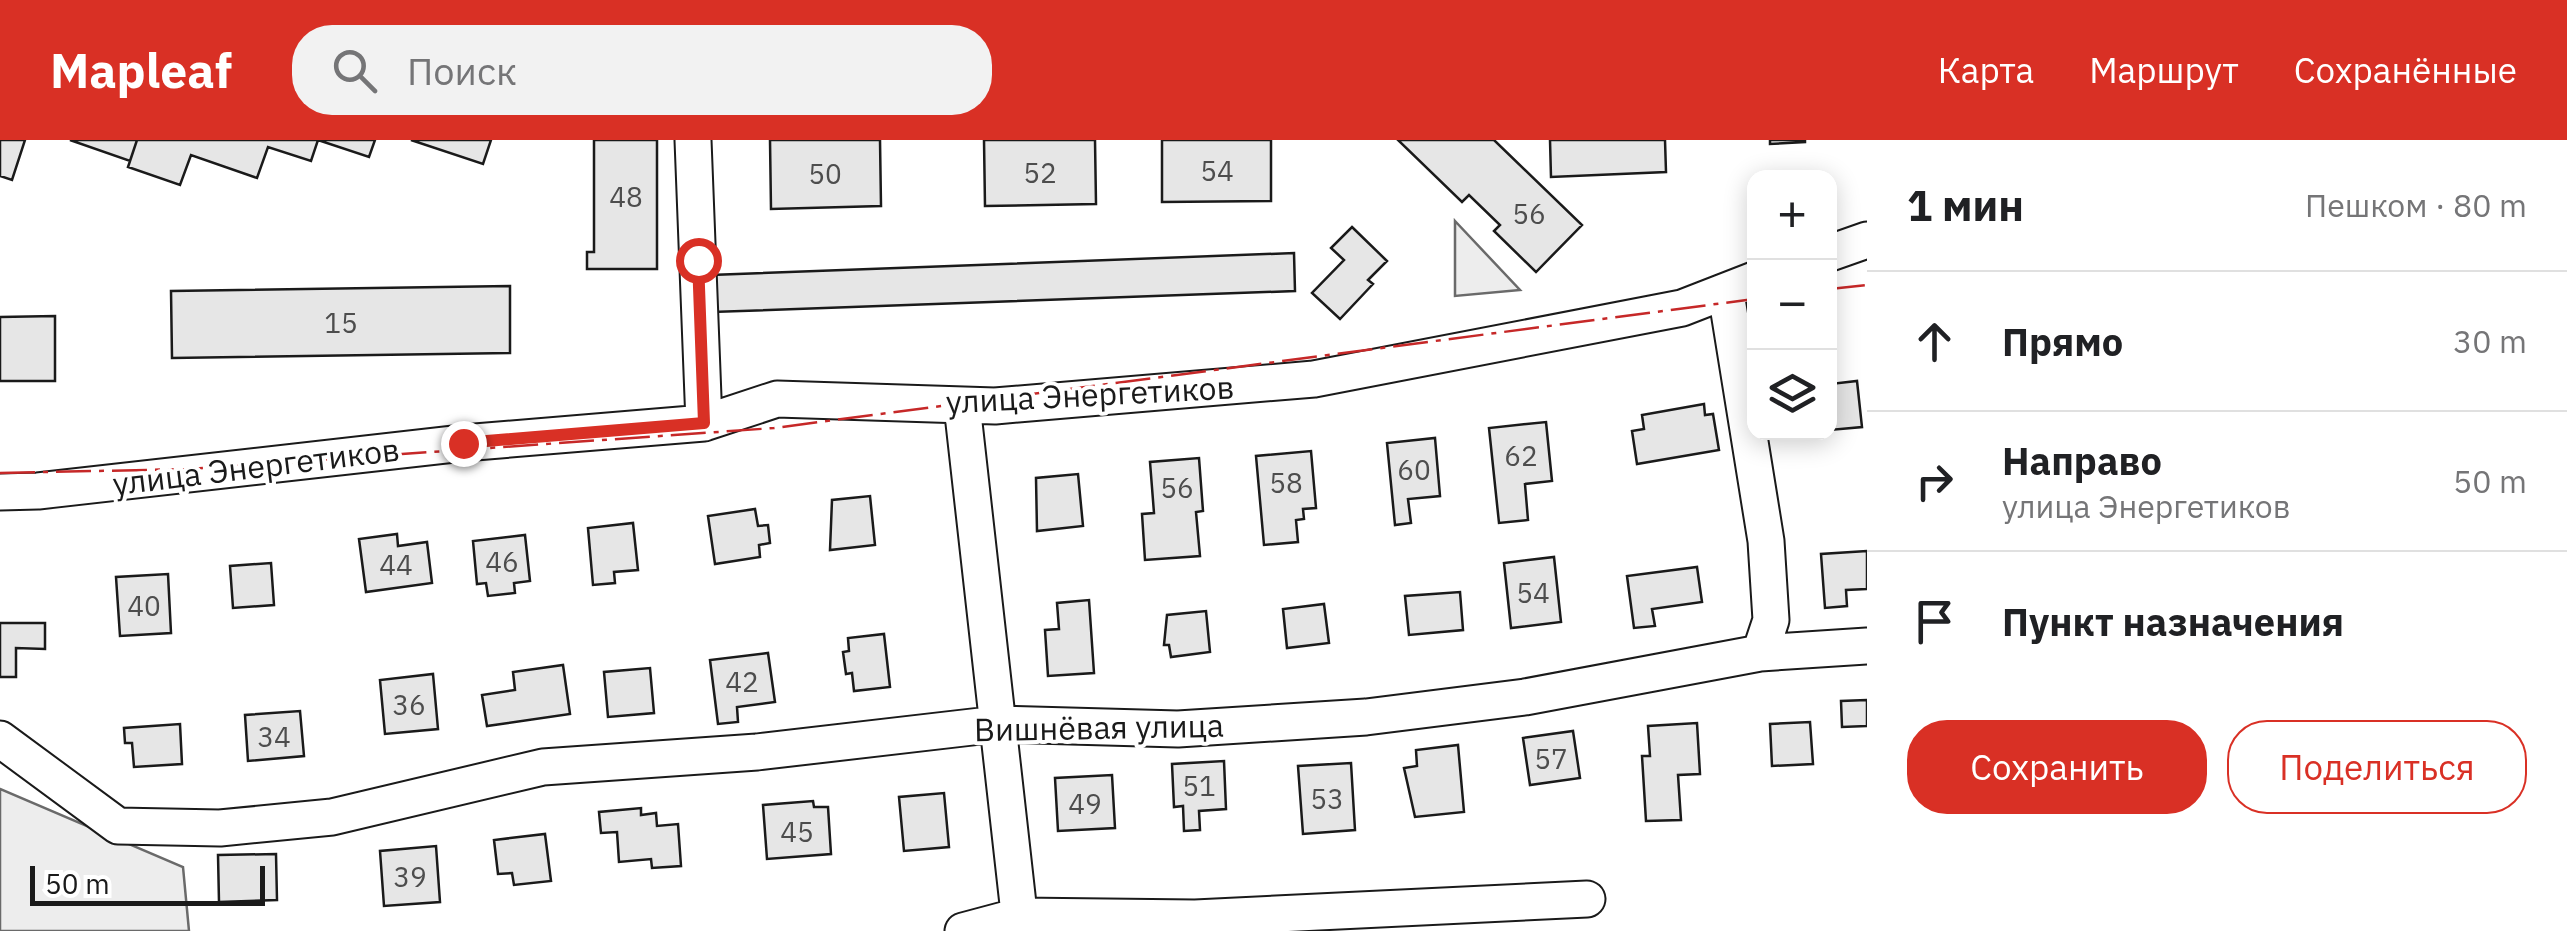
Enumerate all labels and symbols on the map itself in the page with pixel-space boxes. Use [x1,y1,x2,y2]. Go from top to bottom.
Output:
house number: 54 [1200,152,1234,189]
house number: 52 [1023,154,1057,191]
house number: 50 [808,155,842,192]
house number: 48 [609,178,643,215]
house number: 56 [1512,195,1546,232]
route start [676,238,722,284]
house number: 15 [324,304,358,341]
street label: улица Энергетиков [945,365,1235,423]
route end [441,421,487,467]
street label: улица Энергетиков [110,428,402,504]
house number: 62 [1504,437,1538,474]
house number: 60 [1397,451,1431,488]
house number: 58 [1269,464,1303,501]
house number: 56 [1160,469,1194,506]
house number: 46 [485,543,519,580]
house number: 44 [379,546,413,583]
house number: 54 [1516,574,1550,611]
house number: 40 [127,587,161,624]
house number: 42 [725,663,759,700]
house number: 36 [392,686,426,723]
street label: Вишнёвая улица [974,704,1224,750]
house number: 34 [257,718,291,755]
house number: 57 [1534,740,1568,777]
house number: 51 [1182,767,1216,804]
house number: 53 [1310,780,1344,817]
house number: 49 [1068,785,1102,822]
house number: 45 [780,813,814,850]
house number: 39 [393,858,427,895]
scale bar [30,861,265,906]

